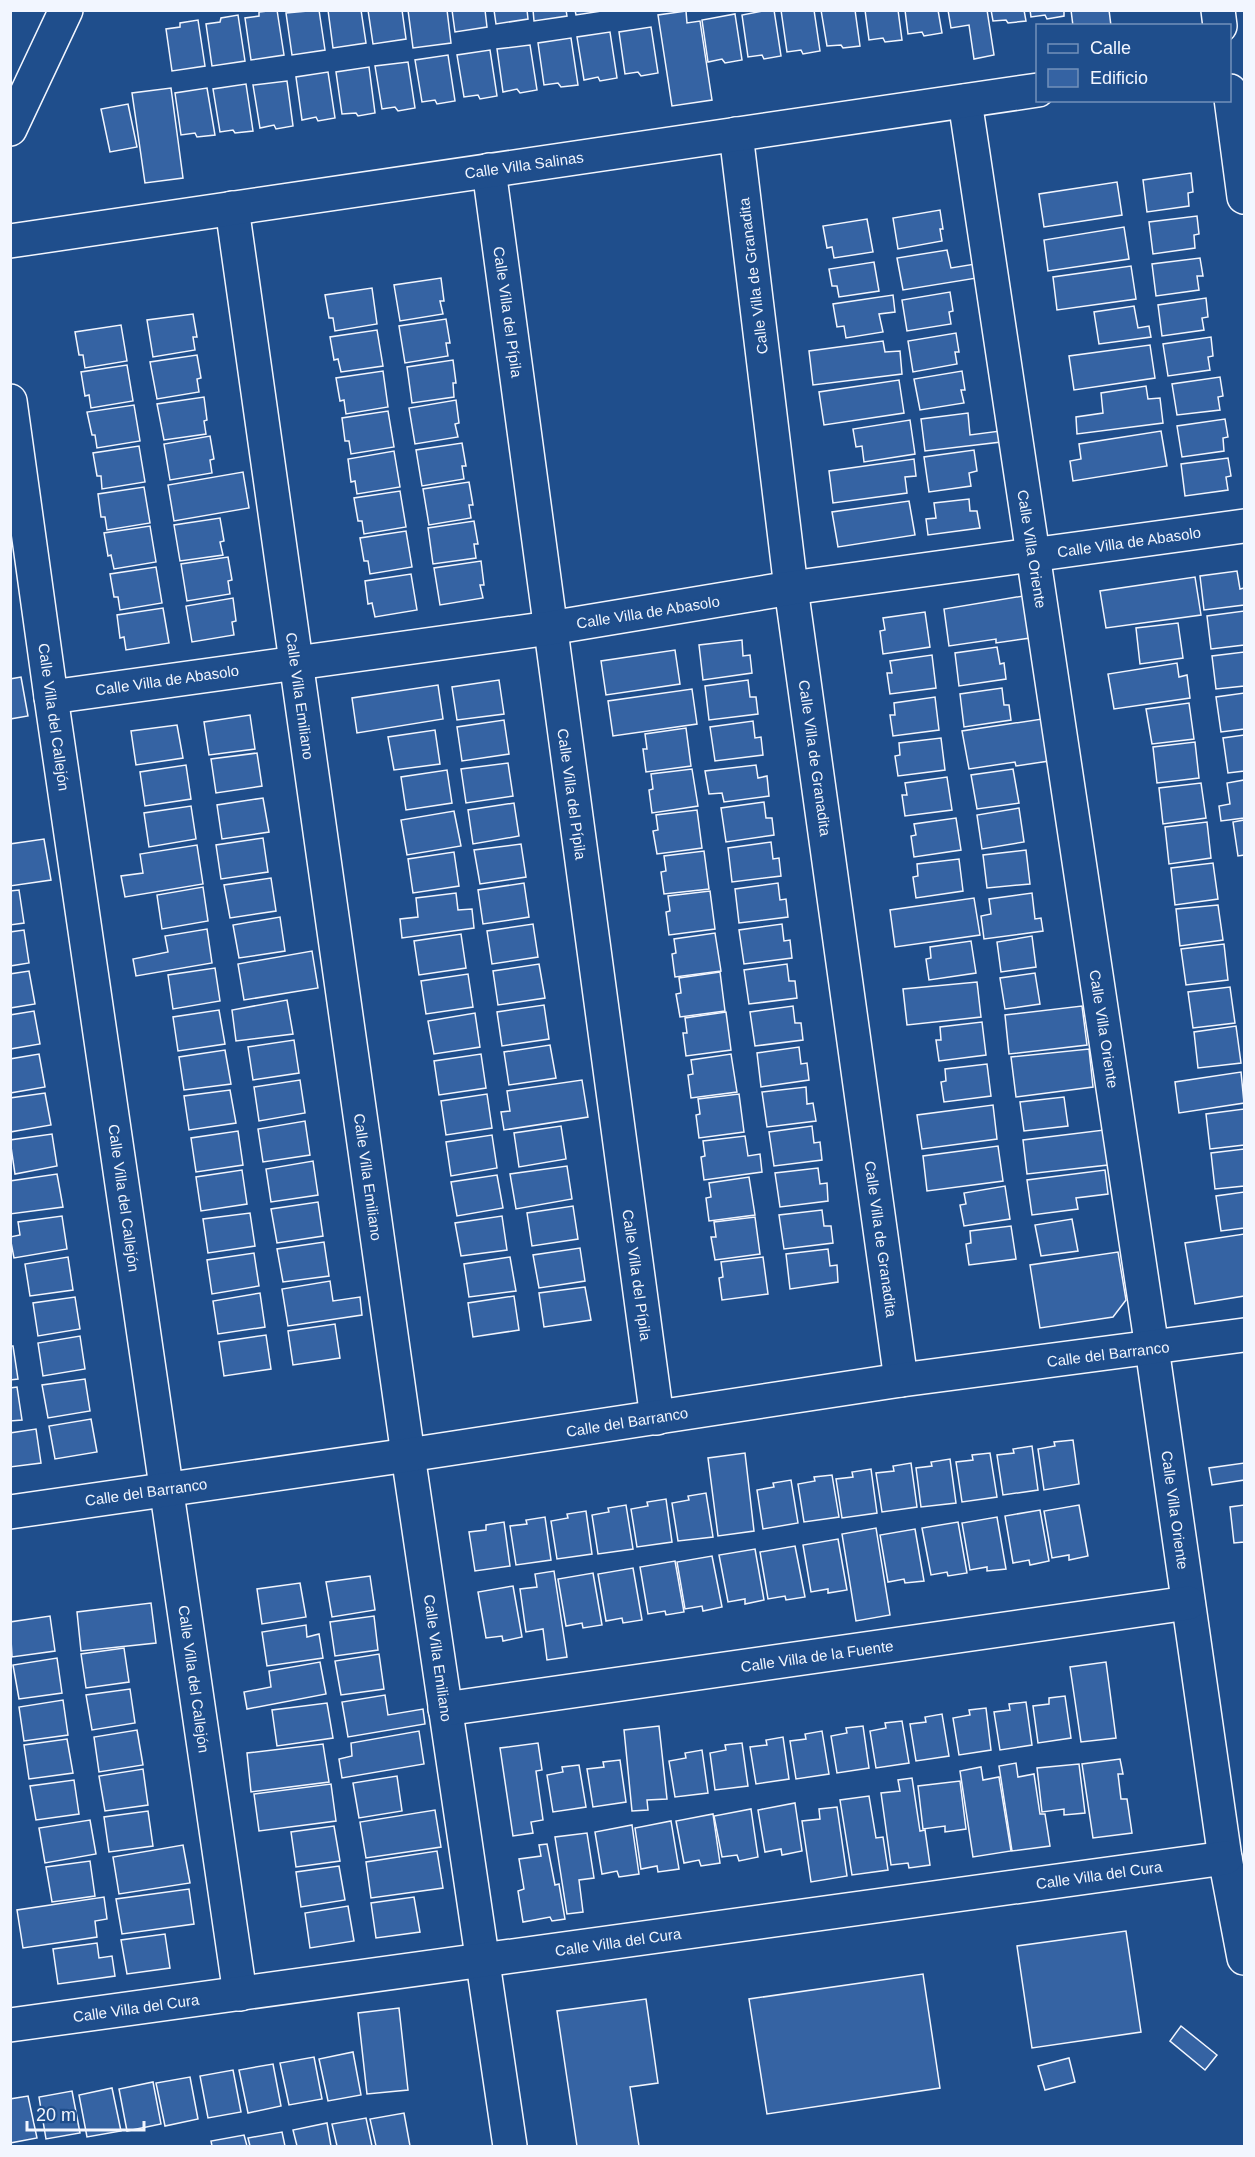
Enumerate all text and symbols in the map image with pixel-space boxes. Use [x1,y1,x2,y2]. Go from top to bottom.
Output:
legend [1036,24,1231,102]
text: Calle [1090,38,1131,58]
text: Edificio [1090,68,1148,88]
street label: Calle Villa Salinas [464,148,584,182]
street label: Calle Villa de Granadita [735,196,771,355]
street label: Calle Villa del Pípila [490,245,526,379]
street label: Calle Villa Oriente [1014,489,1050,609]
street label: Calle Villa de Abasolo [1056,524,1202,560]
street label: Calle Villa de Abasolo [575,592,721,632]
street label: Calle Villa Emiliano [283,631,317,761]
street label: Calle Villa del Callejón [35,642,73,792]
street label: Calle Villa de Abasolo [94,662,240,698]
street label: Calle Villa de Granadita [796,679,834,838]
street label: Calle Villa del Pípila [554,727,590,861]
street label: Calle Villa Oriente [1086,969,1122,1089]
street label: Calle Villa Emiliano [351,1112,385,1242]
street label: Calle Villa del Callejón [105,1123,143,1273]
street label: Calle Villa de Granadita [862,1160,900,1319]
street label: Calle Villa del Pípila [619,1208,655,1342]
street label: Calle del Barranco [1046,1338,1170,1370]
street label: Calle del Barranco [565,1404,689,1440]
street label: Calle Villa Oriente [1158,1450,1192,1570]
street label: Calle del Barranco [84,1475,208,1509]
street label: Calle Villa Emiliano [421,1593,455,1723]
street label: Calle Villa del Callejón [175,1604,213,1754]
street label: Calle Villa de la Fuente [740,1637,894,1675]
street label: Calle Villa del Cura [1035,1858,1164,1892]
street label: Calle Villa del Cura [554,1925,683,1959]
street label: Calle Villa del Cura [72,1991,201,2025]
scale bar [27,2094,144,2132]
text: 20 m [36,2105,76,2125]

